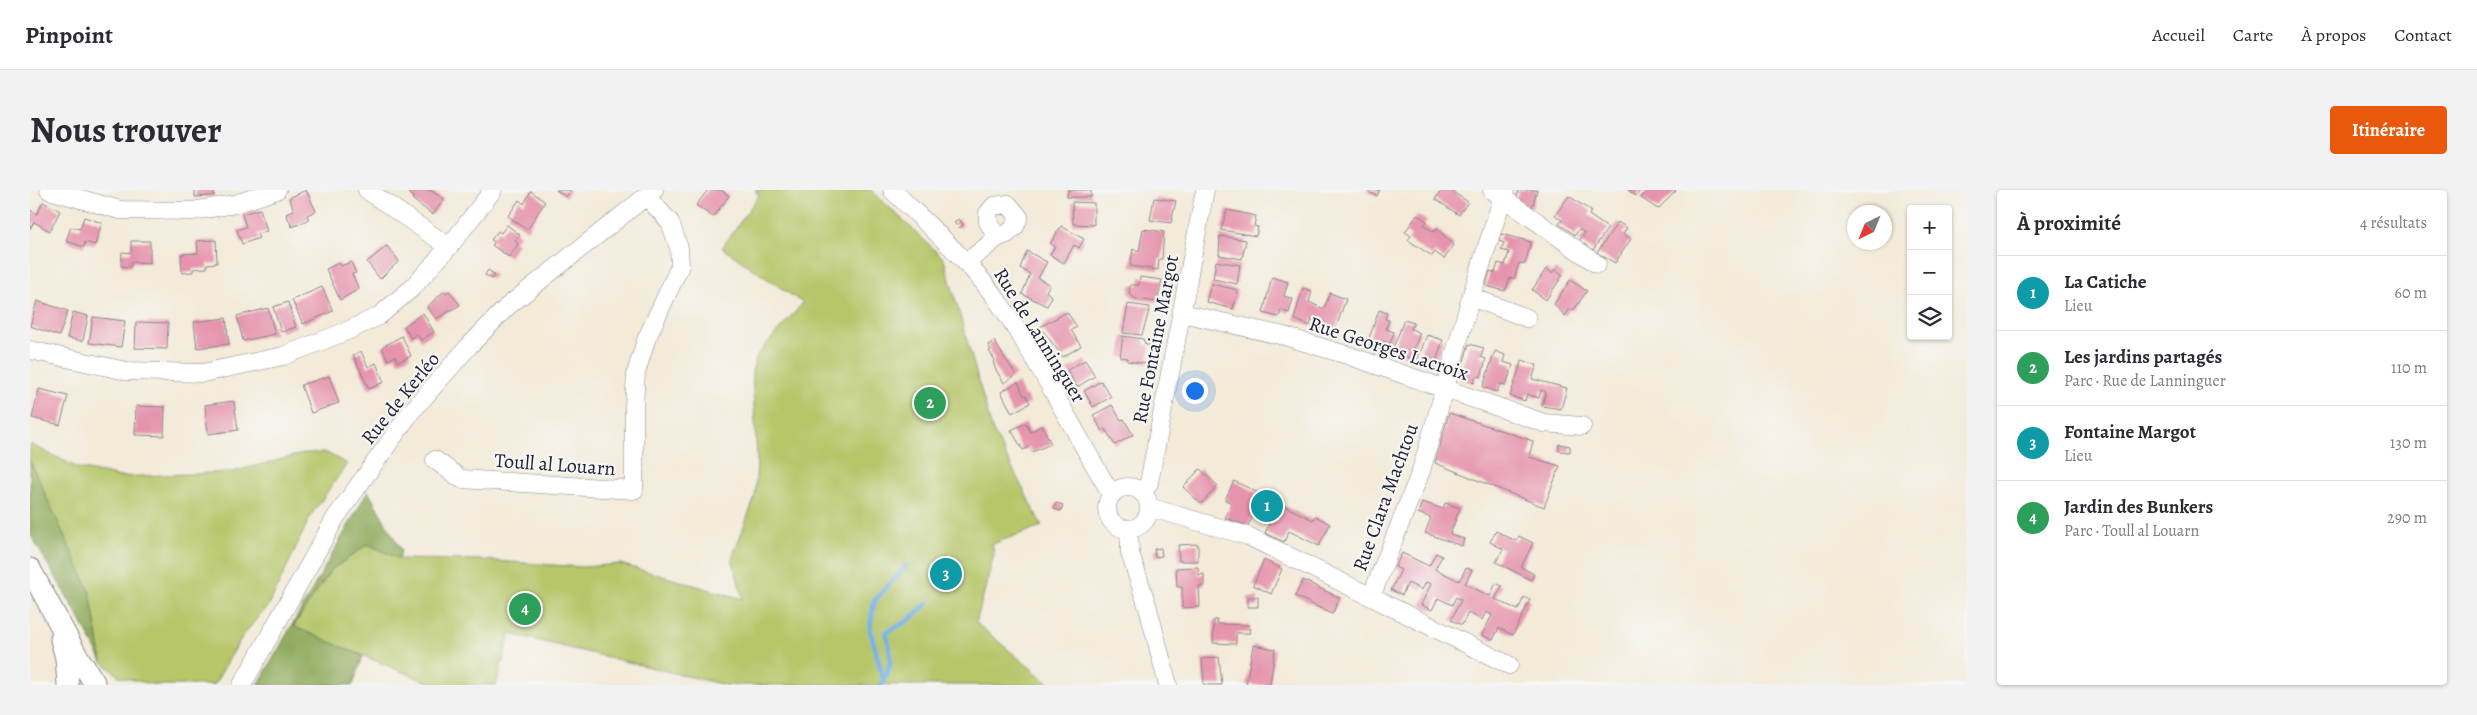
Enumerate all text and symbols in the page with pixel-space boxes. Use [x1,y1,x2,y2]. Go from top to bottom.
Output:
text: Pinpoint [25,19,113,51]
text: Accueil [2152,23,2205,47]
text: Carte [2233,23,2273,47]
text: À propos [2301,23,2366,47]
text: Contact [2394,23,2452,47]
text: Nous trouver [30,106,222,154]
button: Itinéraire [2330,106,2447,154]
north arrow [1847,205,1892,250]
map controls [1907,205,1952,340]
button: + [1907,205,1952,250]
text: À proximité [2017,209,2121,237]
text: 4 résultats [2360,212,2427,234]
button: − [1907,250,1952,295]
street label: Rue Fontaine Margot [1126,252,1185,426]
street label: Rue de Lanninguer [987,263,1092,408]
text: La Catiche [2064,269,2147,295]
text: 1 [2030,282,2036,304]
text: 60 m [2395,282,2427,304]
button: layers [1907,295,1952,340]
text: Lieu [2064,295,2092,317]
street label: Rue Georges Lacroix [1306,310,1473,387]
text: Les jardins partagés [2064,344,2222,370]
street label: Rue de Kerléo [355,347,446,450]
text: 2 [2029,357,2037,379]
text: 110 m [2391,357,2427,379]
text: Parc · Rue de Lanninguer [2064,370,2226,392]
your location [1182,378,1208,404]
pin: 2 [914,384,946,422]
street label: Rue Clara Machtou [1346,419,1425,575]
text: Fontaine Margot [2064,419,2196,445]
text: 3 [2030,432,2036,454]
text: 130 m [2390,432,2427,454]
text: Lieu [2064,445,2092,467]
street label: Toull al Louarn [494,447,616,482]
pin: 1 [1251,487,1283,525]
text: Jardin des Bunkers [2064,494,2213,520]
text: 4 [2029,507,2037,529]
text: 290 m [2387,507,2427,529]
text: Parc · Toull al Louarn [2064,520,2199,542]
pin: 3 [930,555,962,593]
pin: 4 [509,590,541,628]

